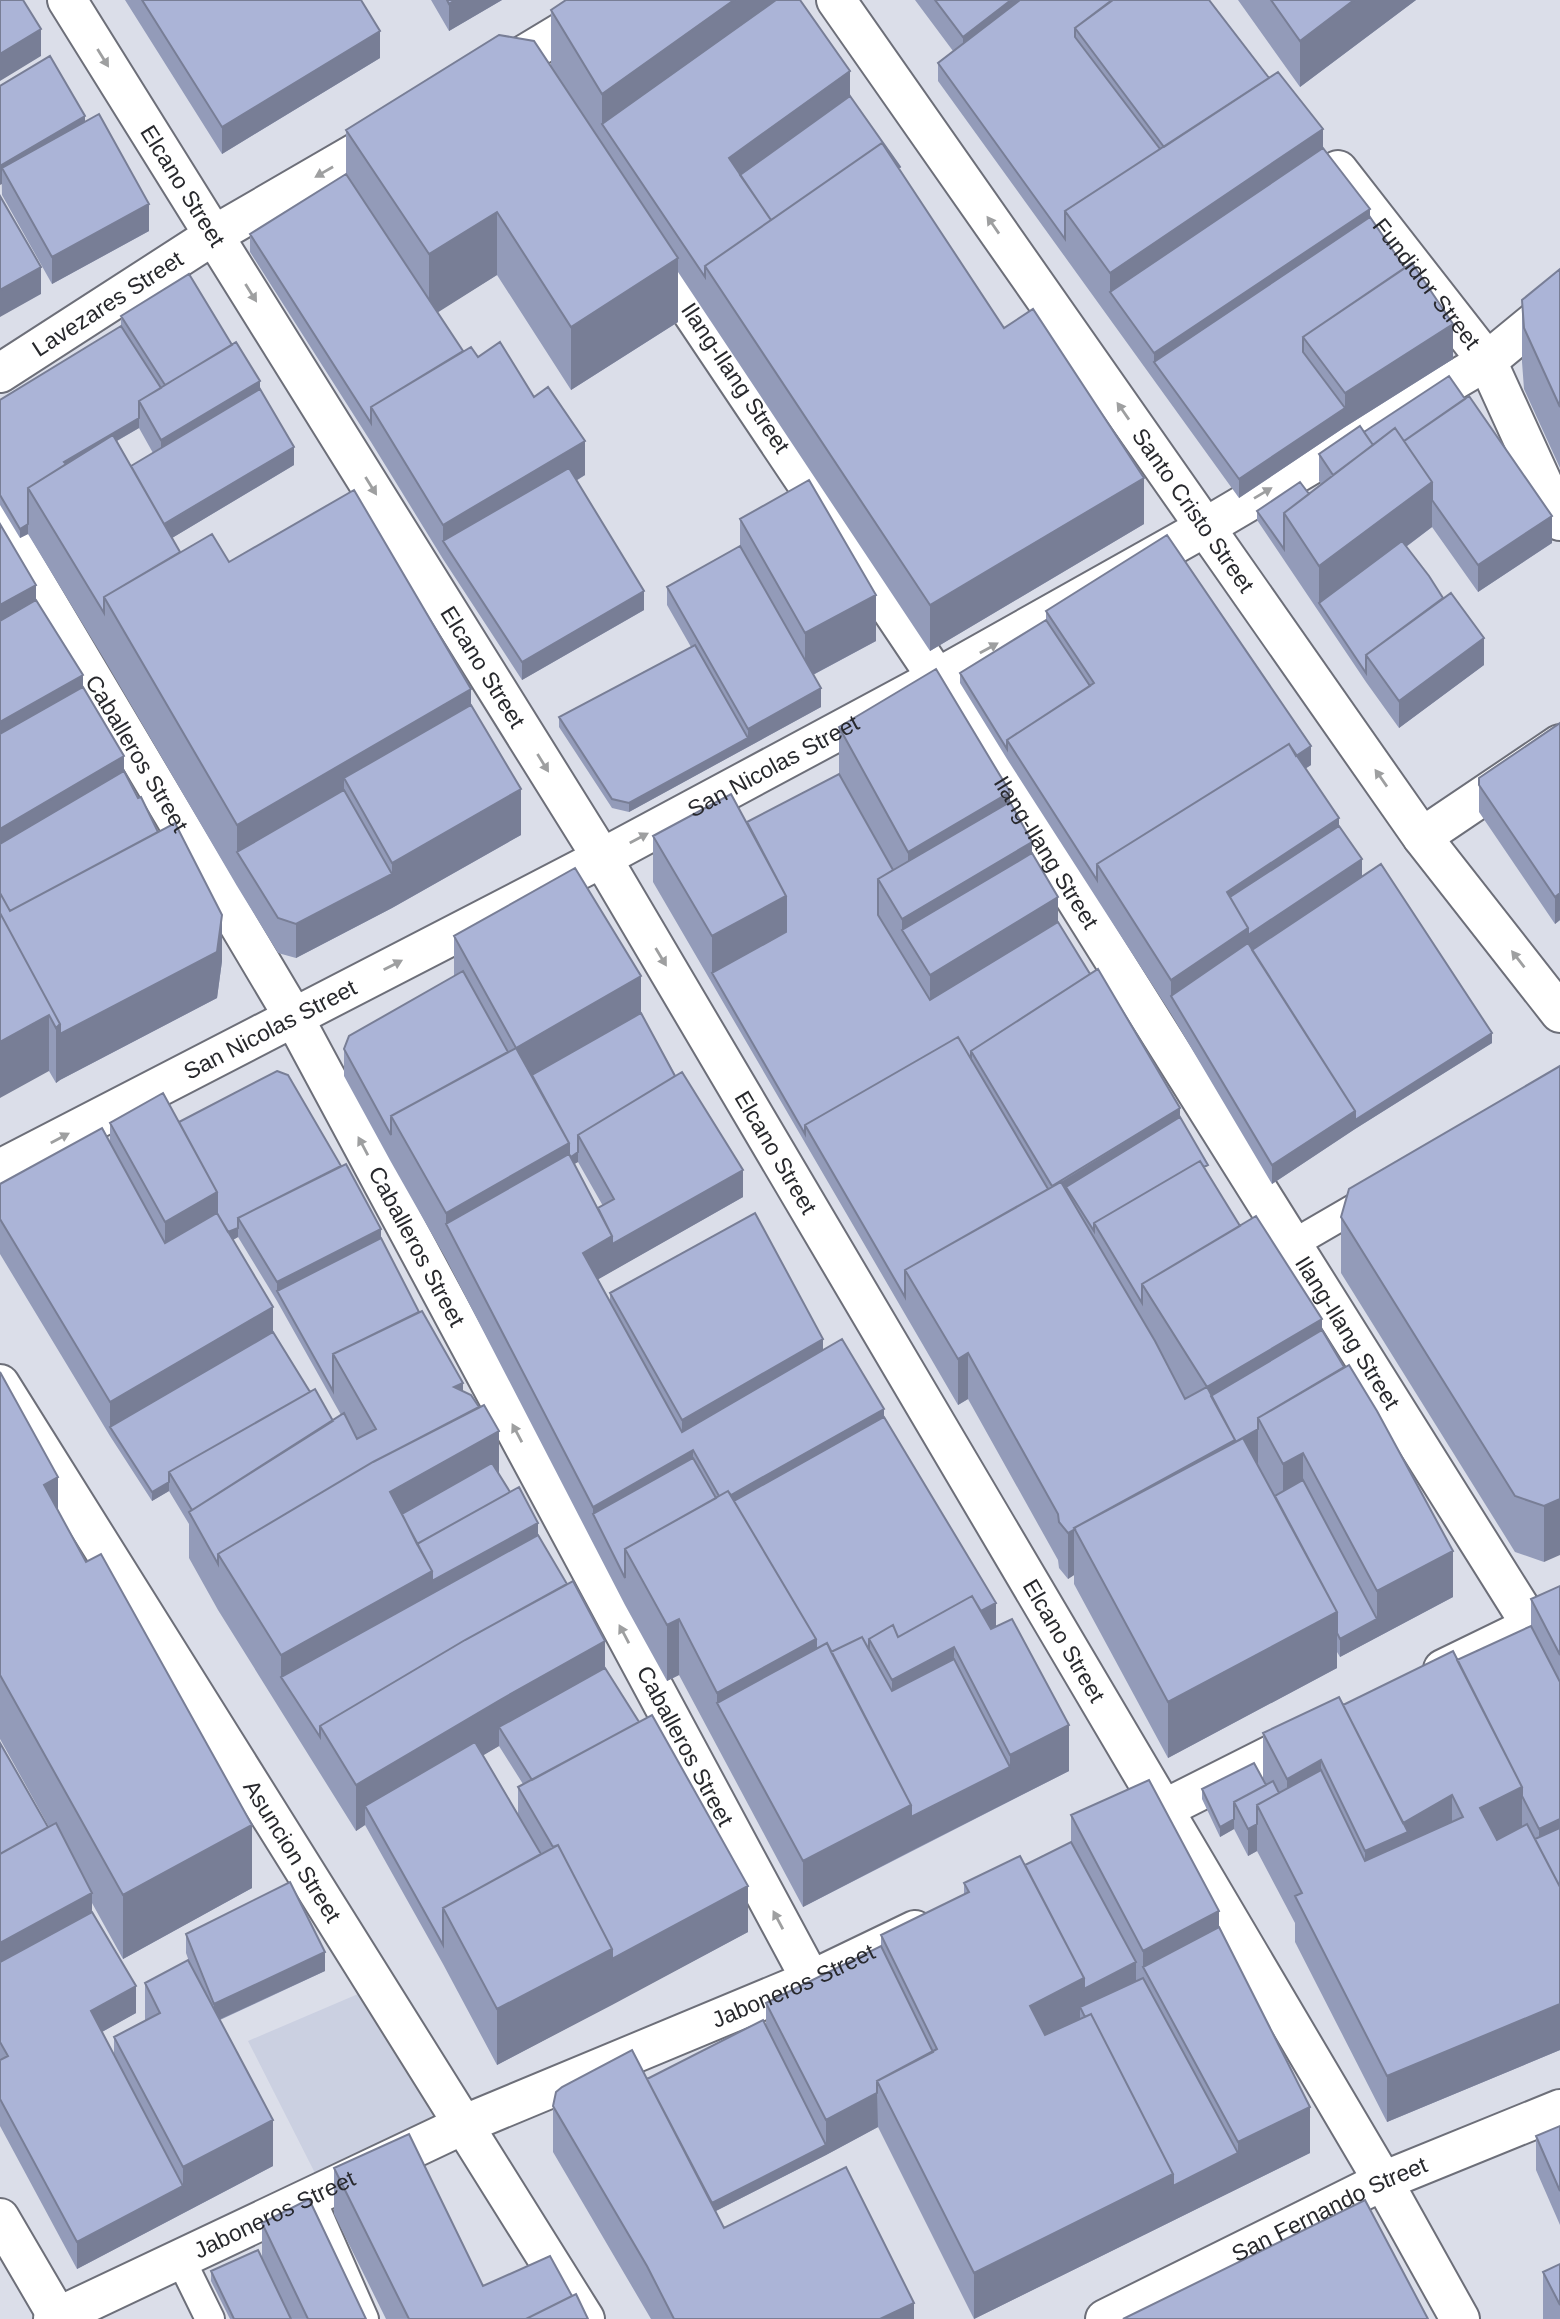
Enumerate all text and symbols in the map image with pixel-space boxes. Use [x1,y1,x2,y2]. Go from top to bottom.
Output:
one-way arrow [96,48,109,67]
street label: Elcano Street [135,120,231,252]
one-way arrow [314,166,333,178]
street label: Fundidor Street [1368,213,1486,355]
one-way arrow [986,216,1000,234]
street label: Lavezares Street [27,245,188,362]
one-way arrow [244,284,257,303]
street label: Ilang-Ilang Street [676,298,796,458]
one-way arrow [1116,402,1130,420]
street label: Santo Cristo Street [1127,423,1260,598]
one-way arrow [364,477,377,496]
one-way arrow [1253,487,1272,499]
street label: Elcano Street [435,601,531,733]
one-way arrow [980,642,999,654]
street label: Caballeros Street [80,670,194,837]
street label: San Nicolas Street [683,709,864,823]
one-way arrow [536,753,549,772]
one-way arrow [1374,769,1388,787]
street label: Ilang-Ilang Street [989,771,1104,934]
one-way arrow [629,832,648,844]
one-way arrow [654,948,667,967]
one-way arrow [1511,950,1525,968]
one-way arrow [383,960,403,971]
street label: San Nicolas Street [179,974,361,1085]
street label: Elcano Street [729,1086,822,1219]
one-way arrow [51,1132,71,1144]
one-way arrow [357,1137,369,1156]
street label: Caballeros Street [363,1162,471,1331]
street label: Ilang-Ilang Street [1290,1251,1405,1414]
one-way arrow [511,1423,523,1443]
street label: Elcano Street [1018,1575,1111,1707]
one-way arrow [619,1623,631,1643]
street label: Caballeros Street [632,1661,739,1831]
street label: Asuncion Street [238,1775,347,1927]
one-way arrow [773,1910,785,1930]
street label: Jaboneros Street [708,1938,879,2033]
street label: San Fernando Street [1227,2151,1431,2267]
street label: Jaboneros Street [190,2165,360,2263]

